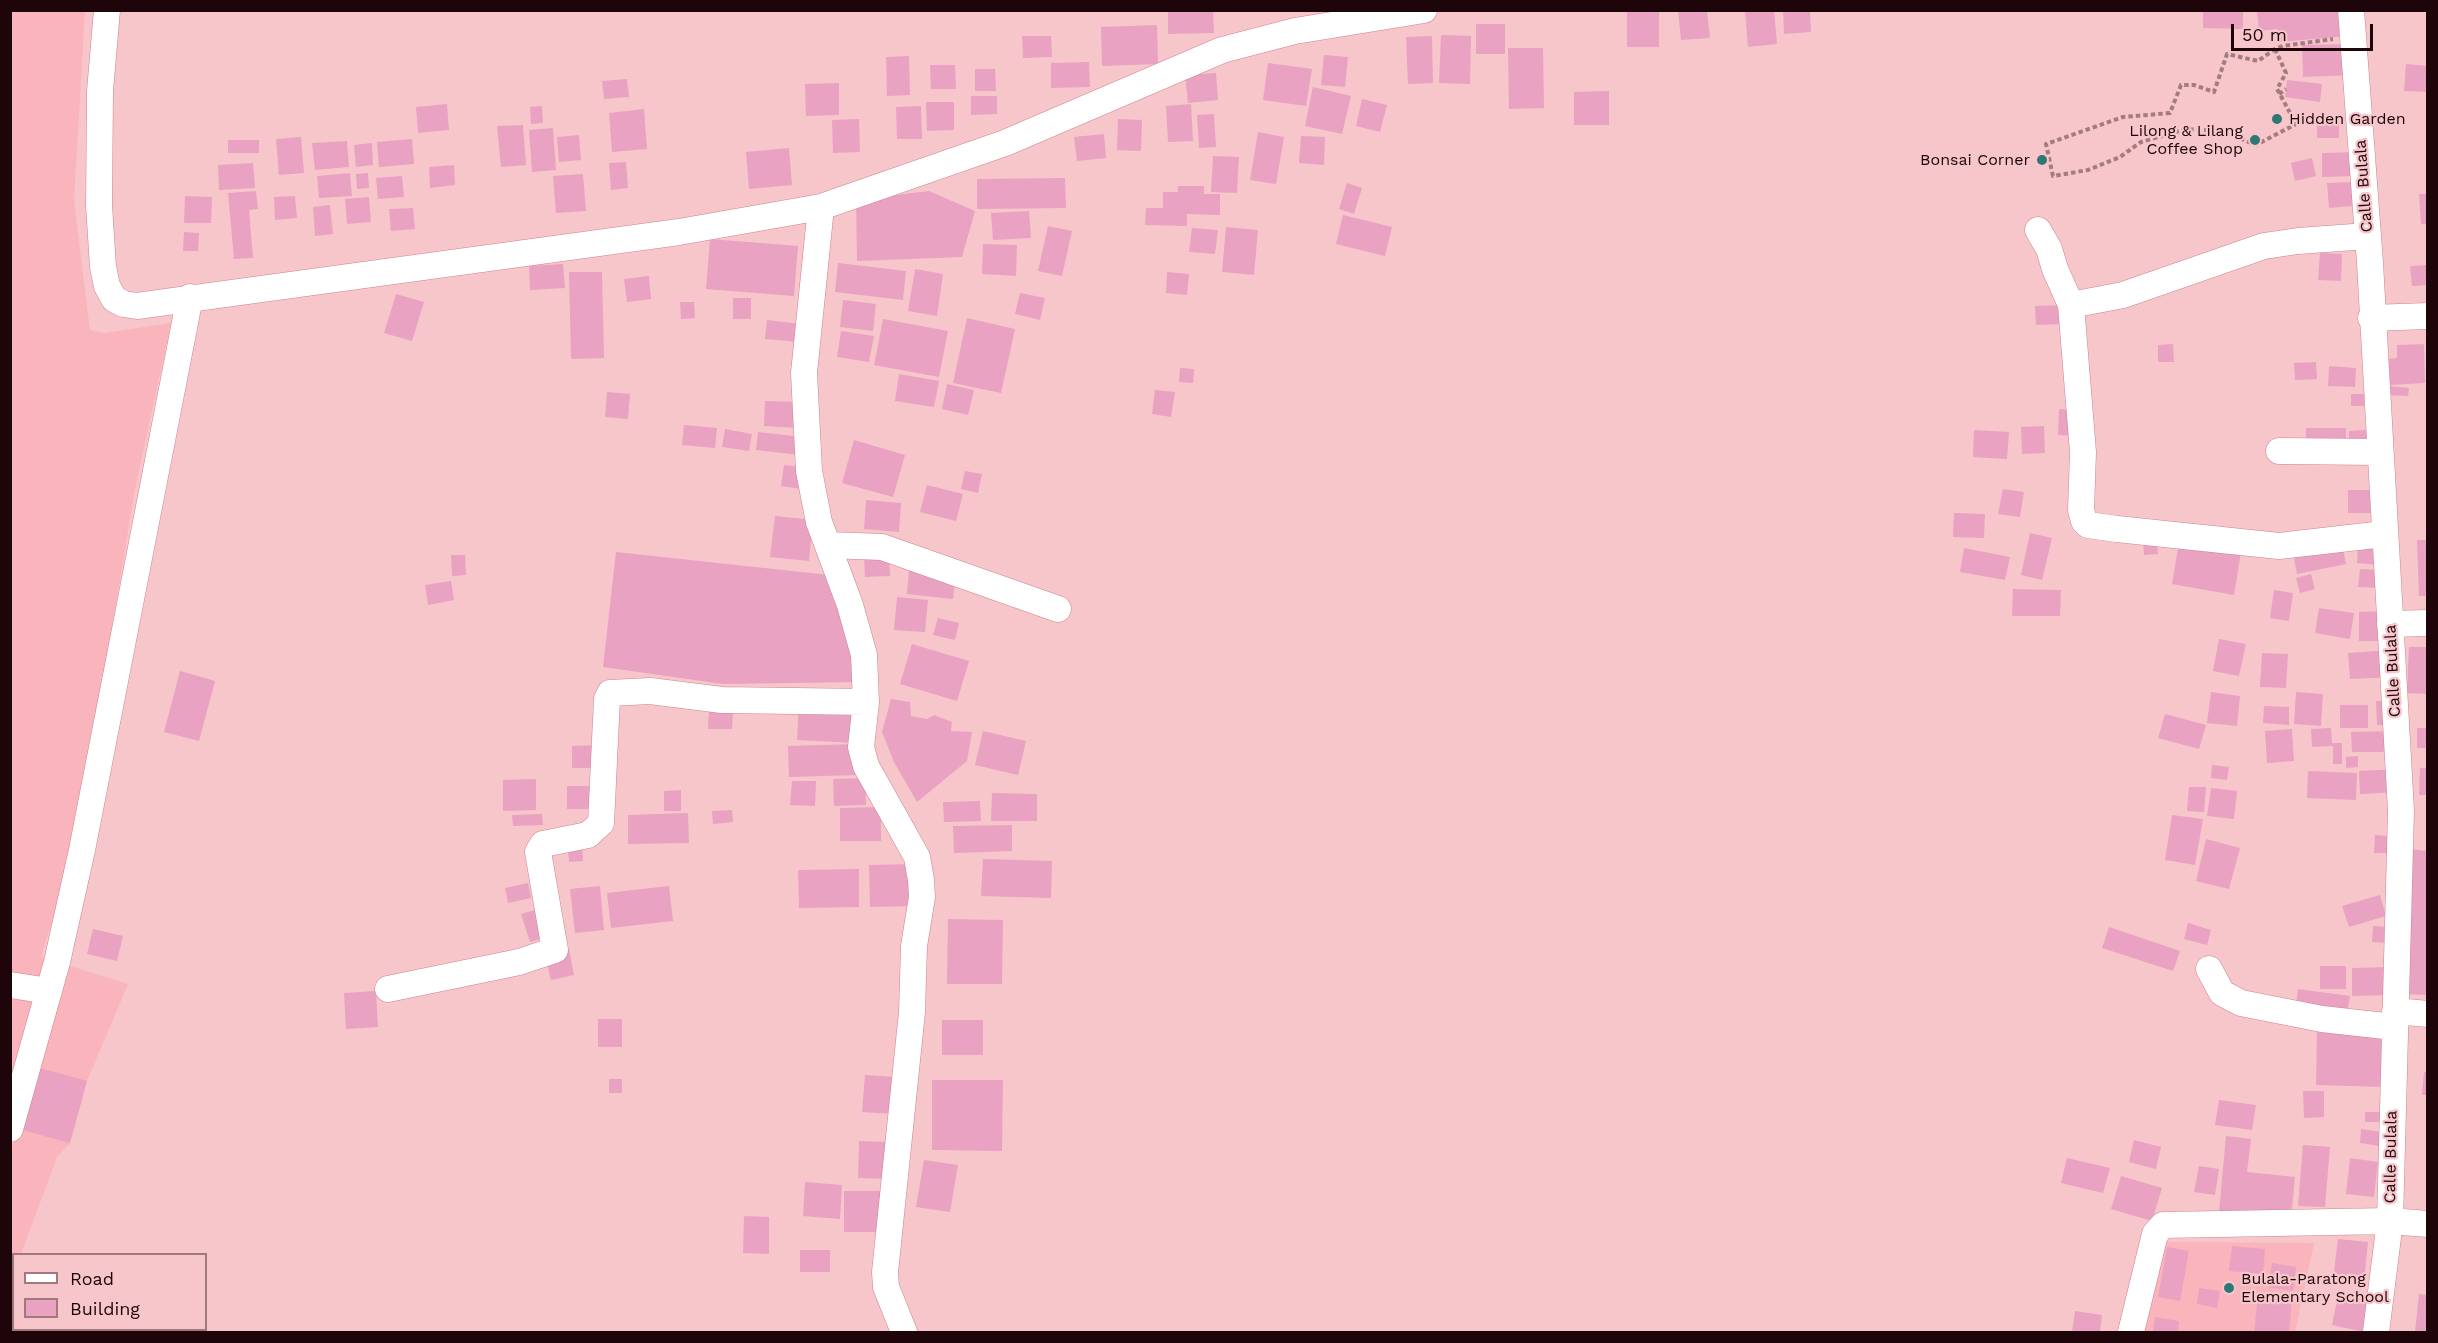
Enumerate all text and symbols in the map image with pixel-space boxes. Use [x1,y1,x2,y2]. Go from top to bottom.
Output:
scale bar [2234,12,2376,50]
text: 50 m [2242,24,2287,45]
place label: Hidden Garden [2289,109,2406,129]
marker: Hidden Garden [2270,112,2284,126]
place label: Lilong & Lilang Coffee Shop [2129,121,2243,159]
marker: Lilong & Lilang Coffee Shop [2248,133,2262,147]
street label: Calle Bulala [2351,139,2377,233]
place label: Bonsai Corner [1920,150,2030,170]
marker: Bonsai Corner [2035,153,2049,167]
street label: Calle Bulala [2381,624,2405,718]
street label: Calle Bulala [2381,1110,2401,1204]
legend [12,1253,207,1331]
text: Road [70,1268,114,1289]
place label: Bulala-Paratong Elementary School [2241,1269,2389,1307]
marker: Bulala-Paratong Elementary School [2222,1281,2236,1295]
text: Building [70,1298,140,1319]

